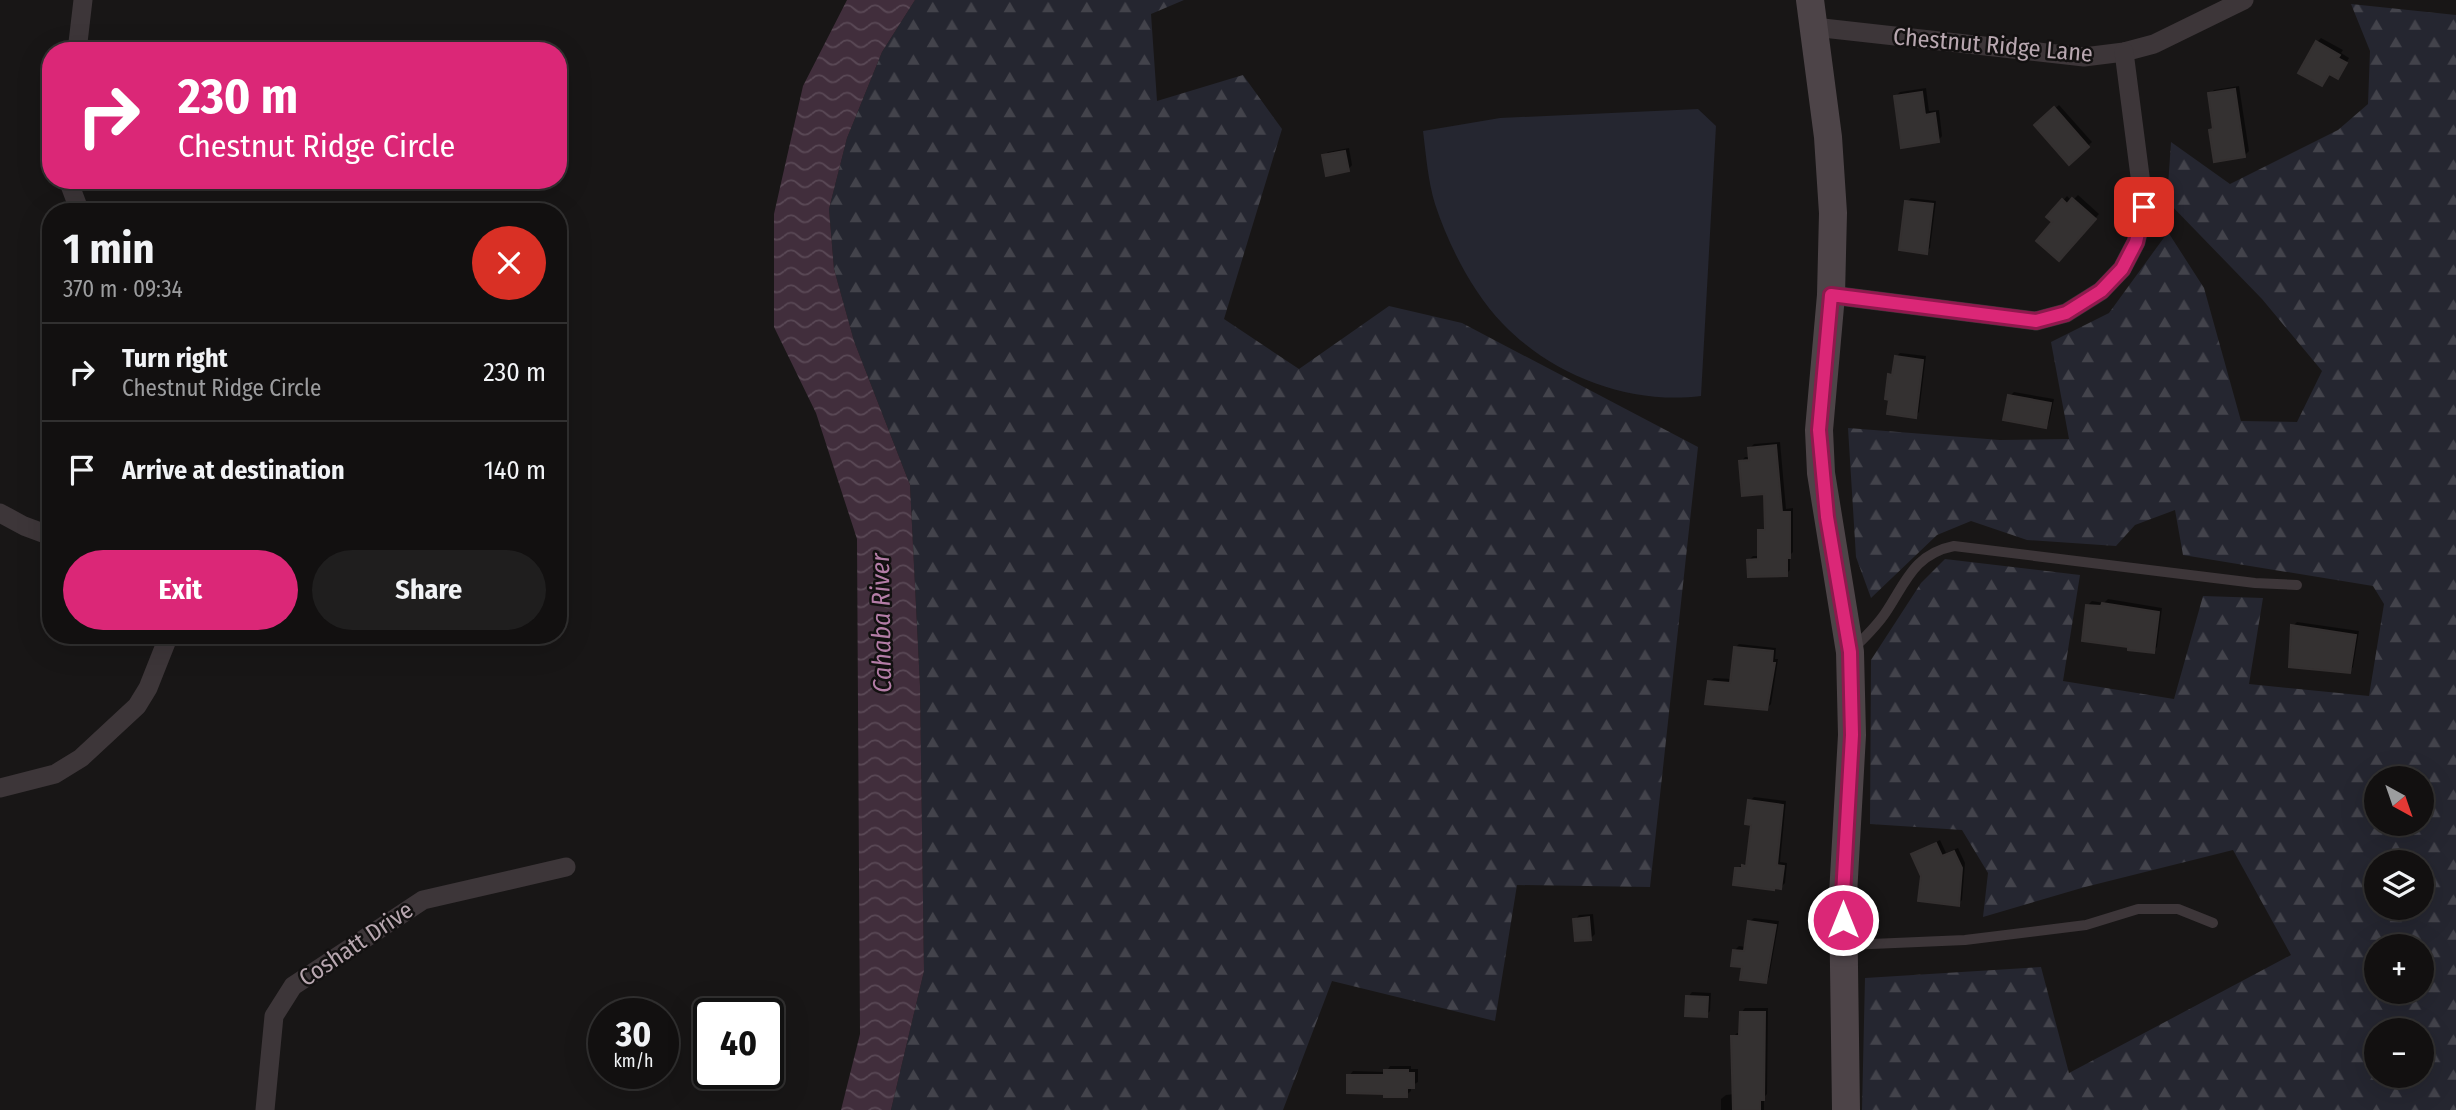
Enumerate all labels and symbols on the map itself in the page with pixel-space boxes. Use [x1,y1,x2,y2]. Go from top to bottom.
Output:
street label: Chestnut Ridge Lane [1892,22,2094,68]
pin [2114,177,2174,237]
water label: Cahaba River [865,552,898,693]
north arrow [2364,766,2434,836]
position arrow [1806,883,1880,957]
street label: Coshatt Drive [294,896,418,992]
speed limit sign: 40 [693,998,784,1089]

